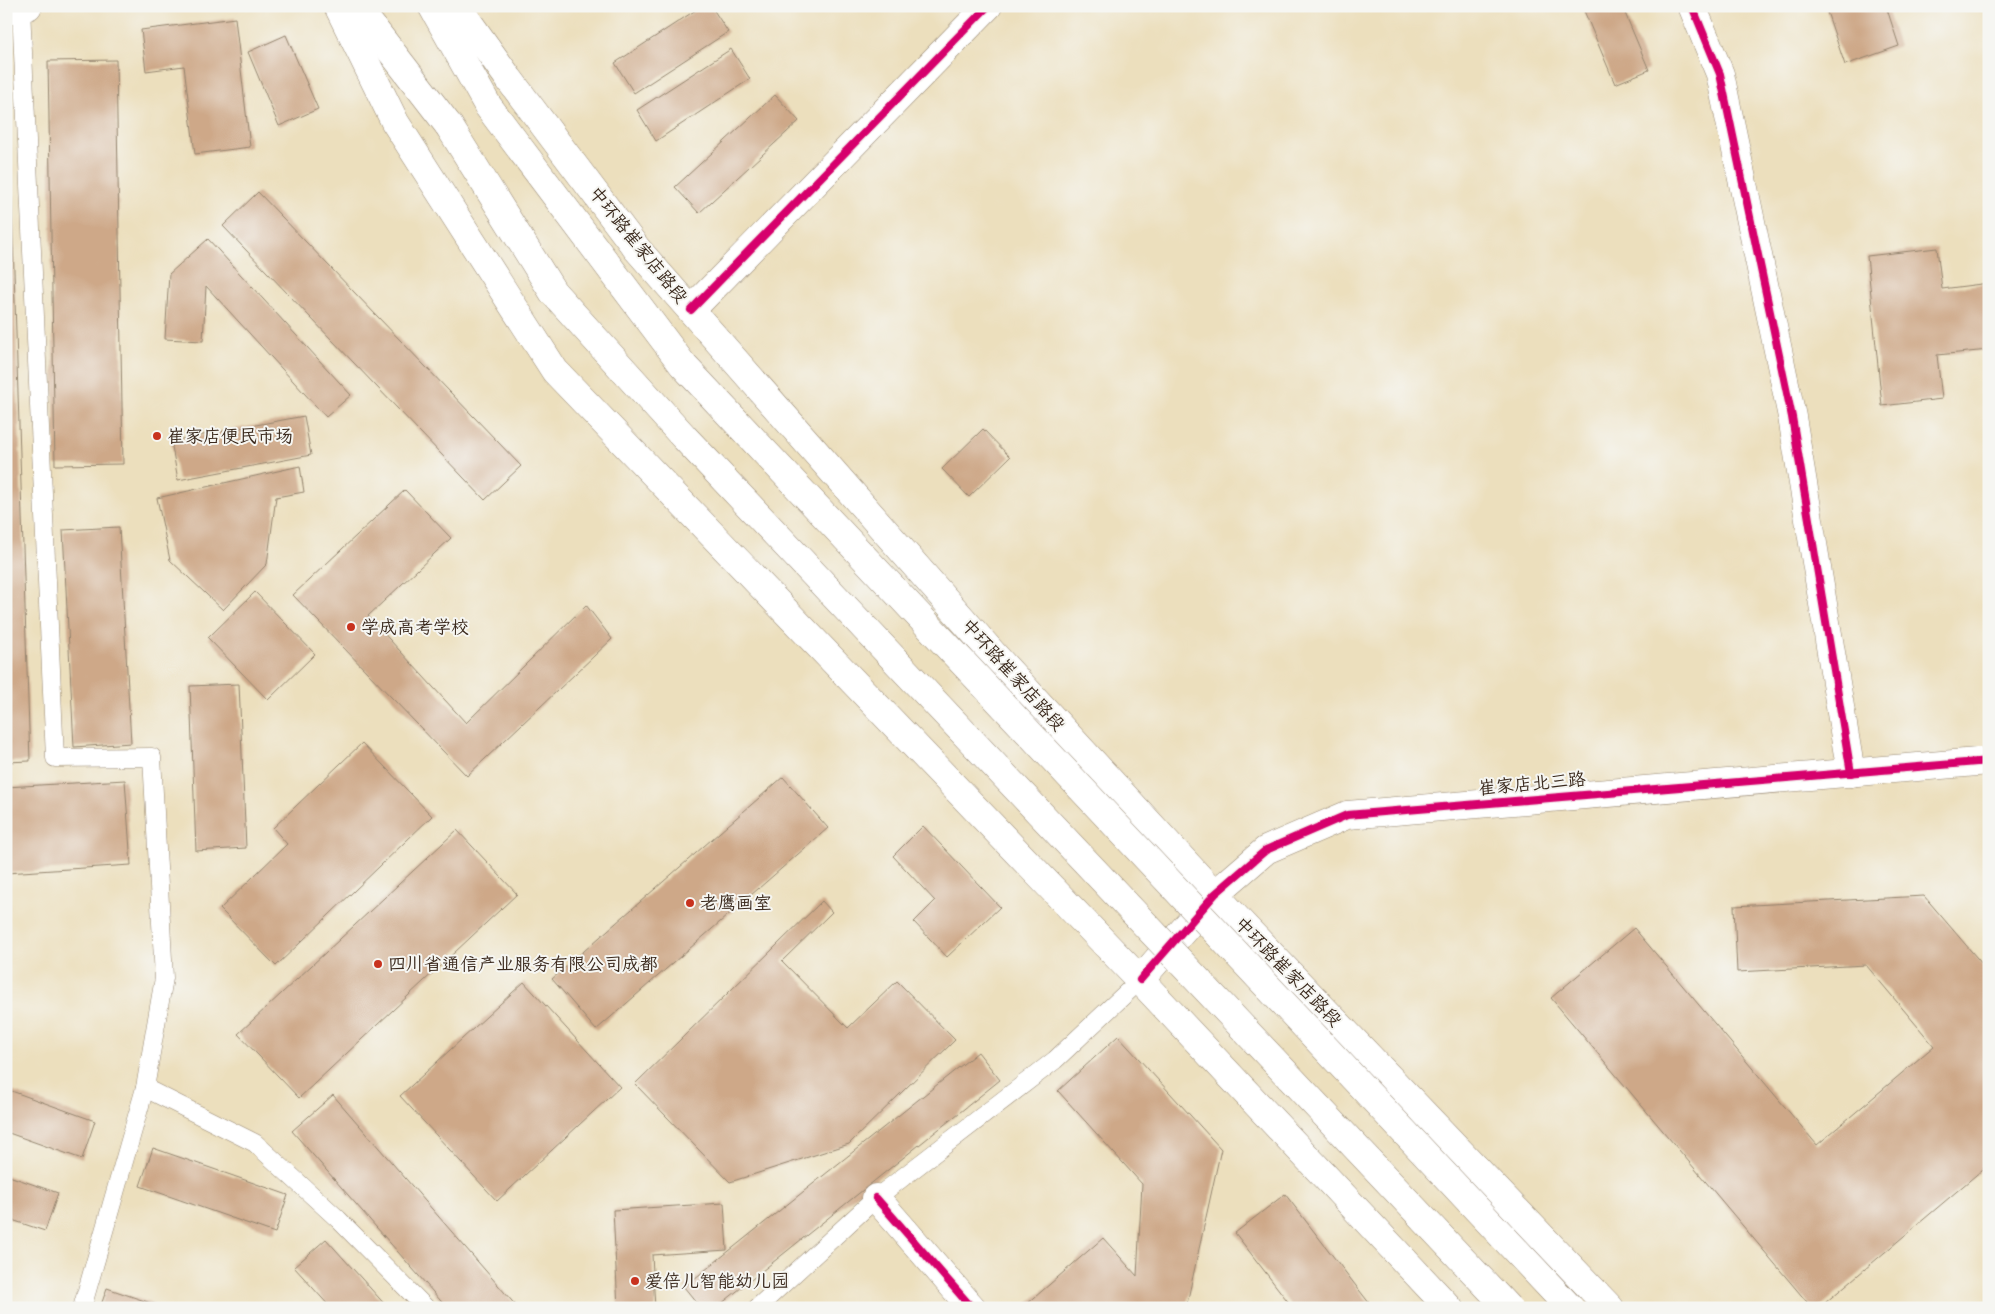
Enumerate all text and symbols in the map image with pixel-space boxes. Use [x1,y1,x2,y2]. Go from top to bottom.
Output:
street label: 中环路崔家店路段 [585,182,691,308]
place label: 崔家店便民市场 [167,426,293,447]
marker: 崔家店便民市场 [151,430,163,442]
street label: 中环路崔家店路段 [957,614,1069,736]
place label: 学成高考学校 [361,617,469,638]
marker: 学成高考学校 [345,621,357,633]
street label: 崔家店北三路 [1477,769,1587,799]
place label: 老鹰画室 [700,893,772,914]
marker: 老鹰画室 [684,897,696,909]
street label: 中环路崔家店路段 [1230,913,1346,1031]
place label: 四川省通信产业服务有限公司成都 [388,954,658,975]
marker: 四川省通信产业服务有限公司成都 [372,958,384,970]
place label: 爱倍儿智能幼儿园 [645,1271,789,1292]
marker: 爱倍儿智能幼儿园 [629,1275,641,1287]

